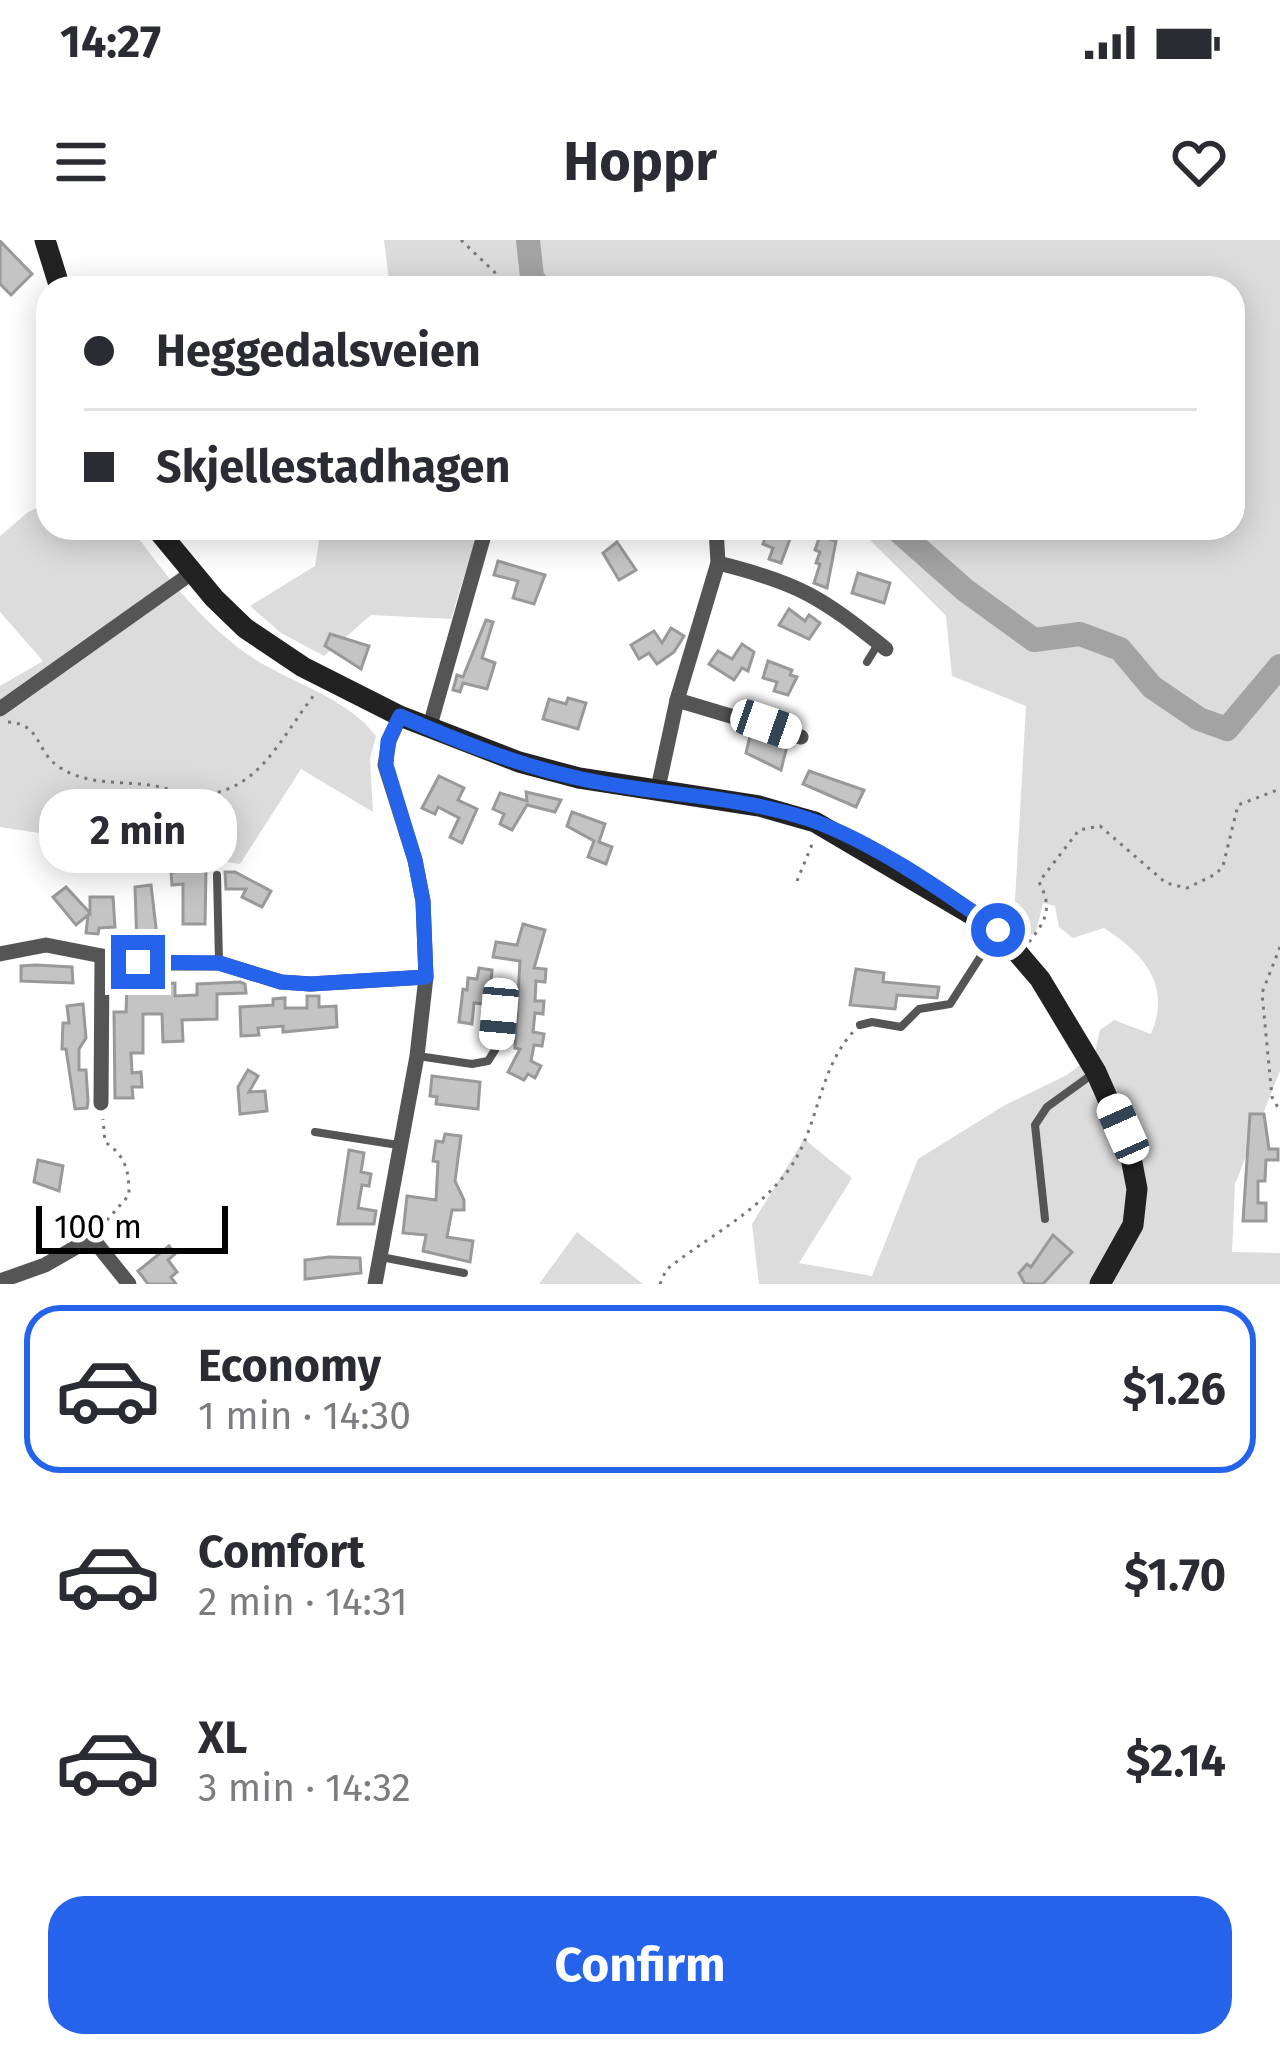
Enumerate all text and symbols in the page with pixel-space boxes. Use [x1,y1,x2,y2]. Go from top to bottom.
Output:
text: 14:27 [60,15,161,69]
icon: menu [48,129,114,195]
icon: heart [1166,129,1232,195]
text: Hoppr [563,130,717,194]
text: Heggedalsveien [156,324,481,378]
text: Skjellestadhagen [156,440,510,494]
car [726,695,806,753]
callout: 2 min [39,788,237,872]
text: 2 min [90,808,186,854]
route start [971,903,1025,957]
route end [111,935,165,989]
car [478,977,520,1051]
car [1092,1089,1154,1169]
scale bar [36,1200,228,1253]
text: 100 m [54,1207,142,1247]
icon: car [54,1335,162,1443]
text: Economy [198,1339,381,1393]
text: $1.26 [1123,1362,1226,1416]
text: 1 min · 14:30 [198,1393,411,1439]
icon: car [54,1521,162,1629]
text: Comfort [198,1525,365,1579]
text: $1.70 [1124,1548,1226,1602]
text: 2 min · 14:31 [198,1579,408,1625]
icon: car [54,1707,162,1815]
text: XL [198,1711,247,1765]
text: $2.14 [1126,1734,1226,1788]
text: 3 min · 14:32 [198,1765,411,1811]
button: Confirm [48,1896,1232,2034]

